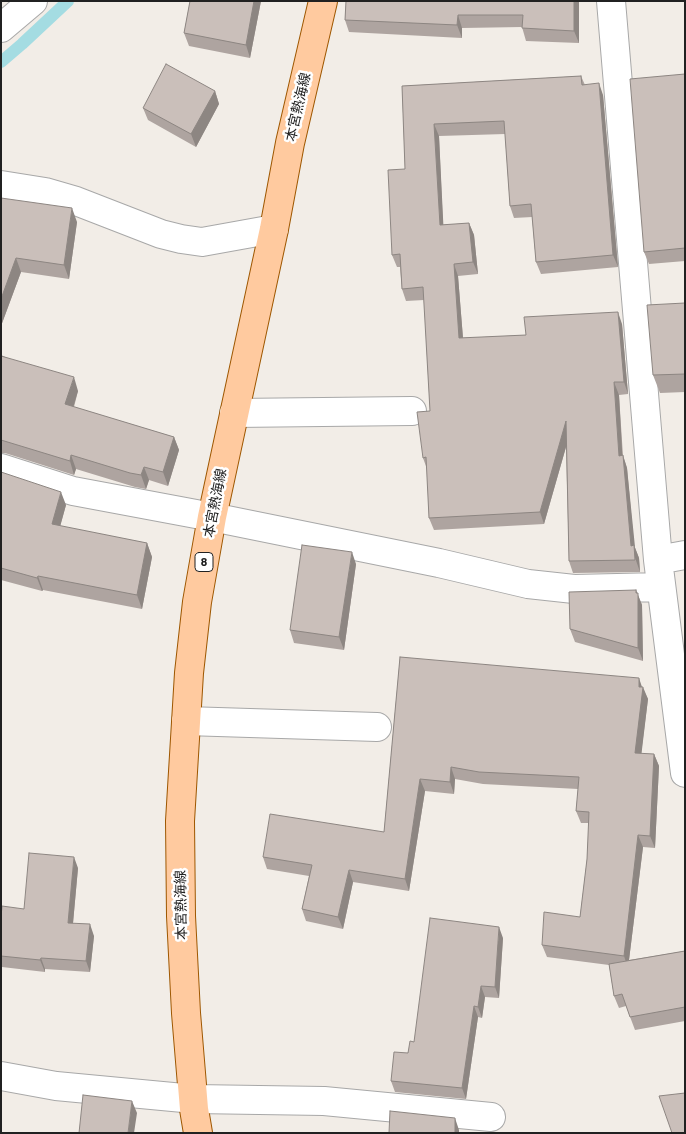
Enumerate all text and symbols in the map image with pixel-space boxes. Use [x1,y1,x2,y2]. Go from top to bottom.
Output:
street label: 本宮熱海線 [282,71,314,143]
street label: 本宮熱海線 [200,467,230,539]
road number: 8 [195,552,213,572]
street label: 本宮熱海線 [172,870,190,940]

